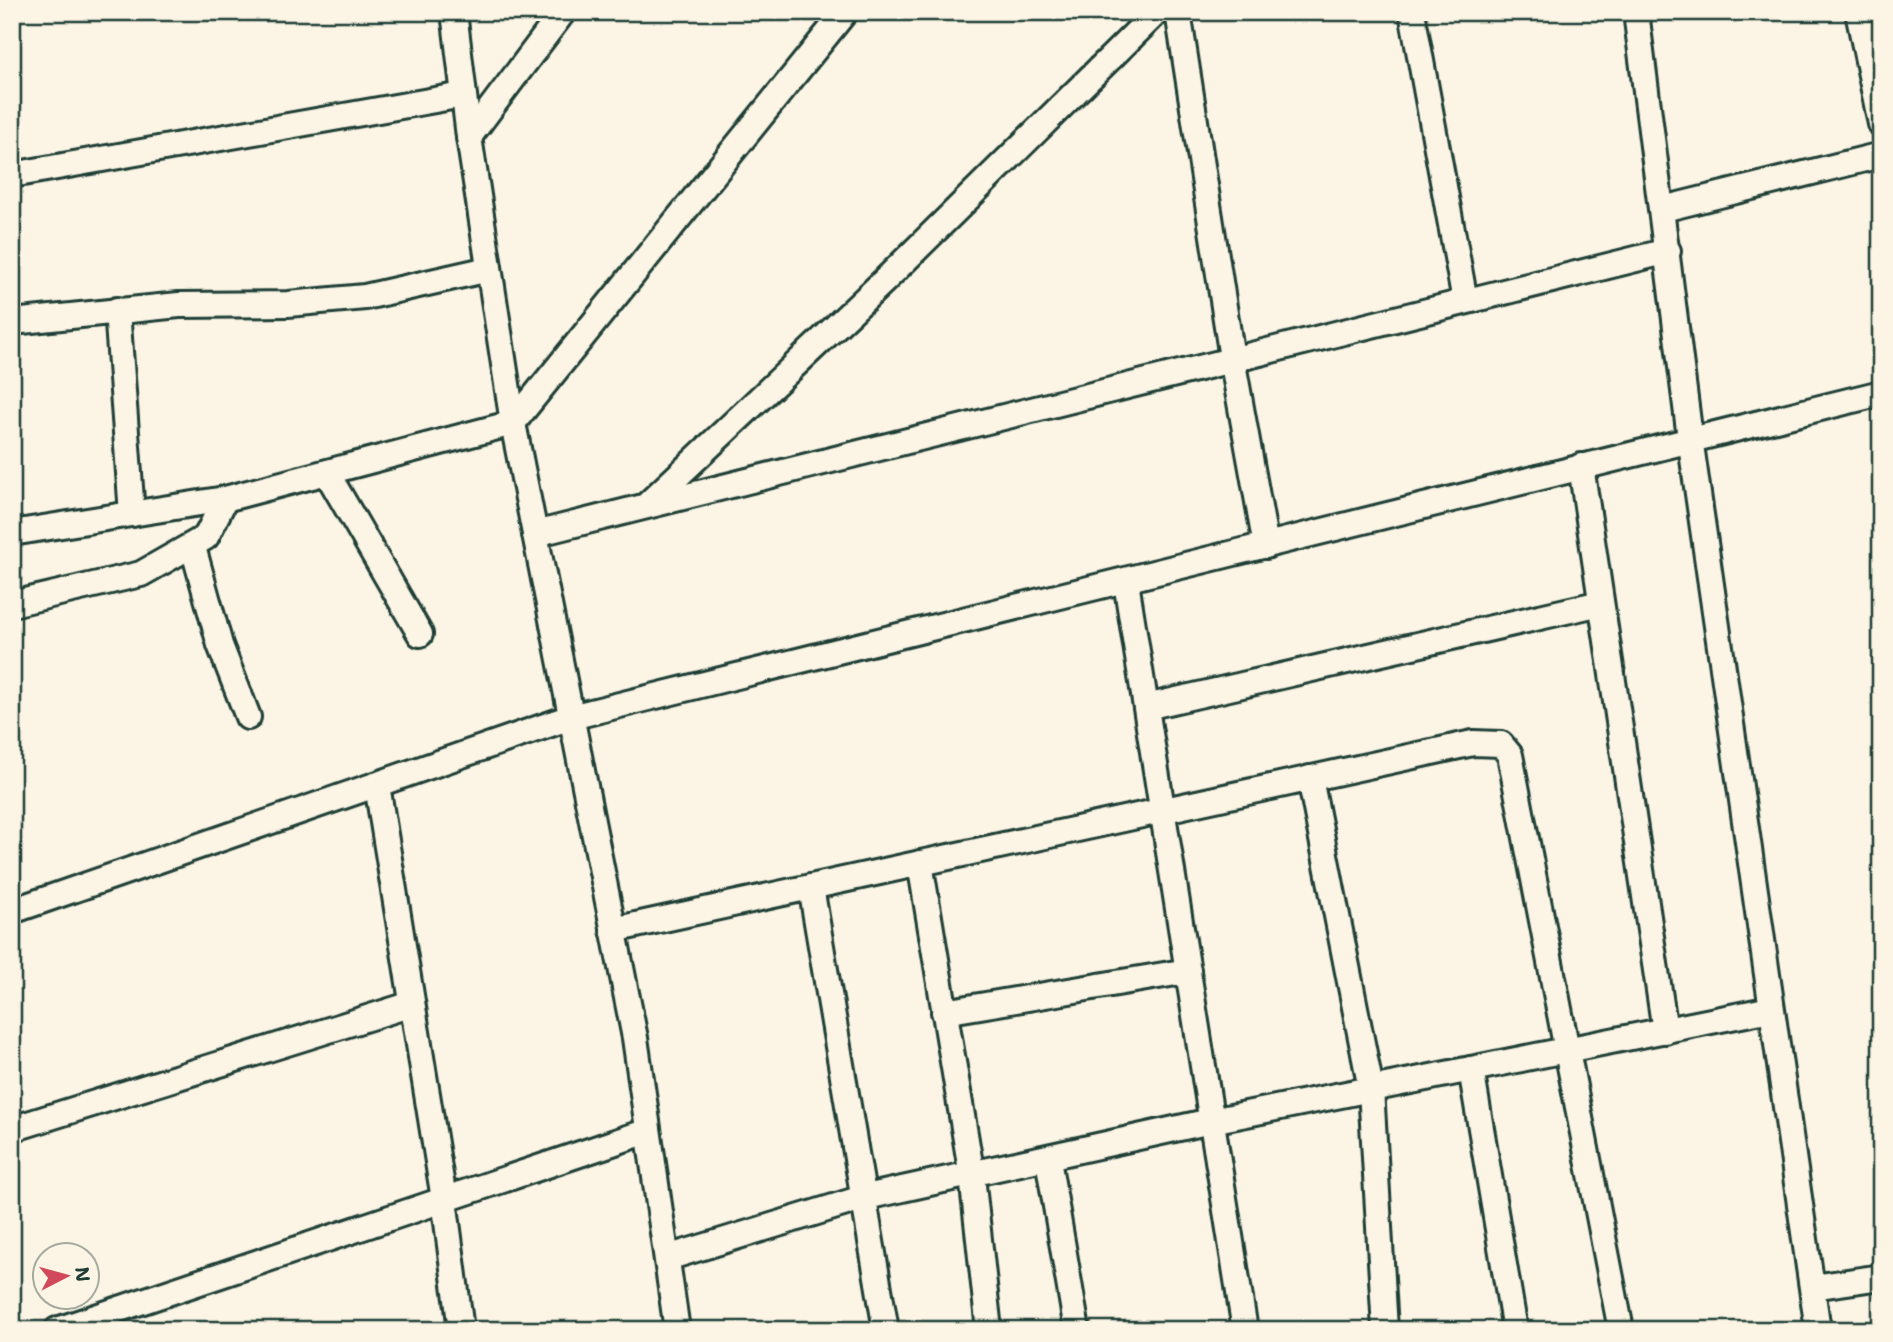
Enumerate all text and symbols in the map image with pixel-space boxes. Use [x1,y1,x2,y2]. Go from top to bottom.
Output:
north arrow [32,1240,102,1310]
text: N [69,1265,96,1283]

